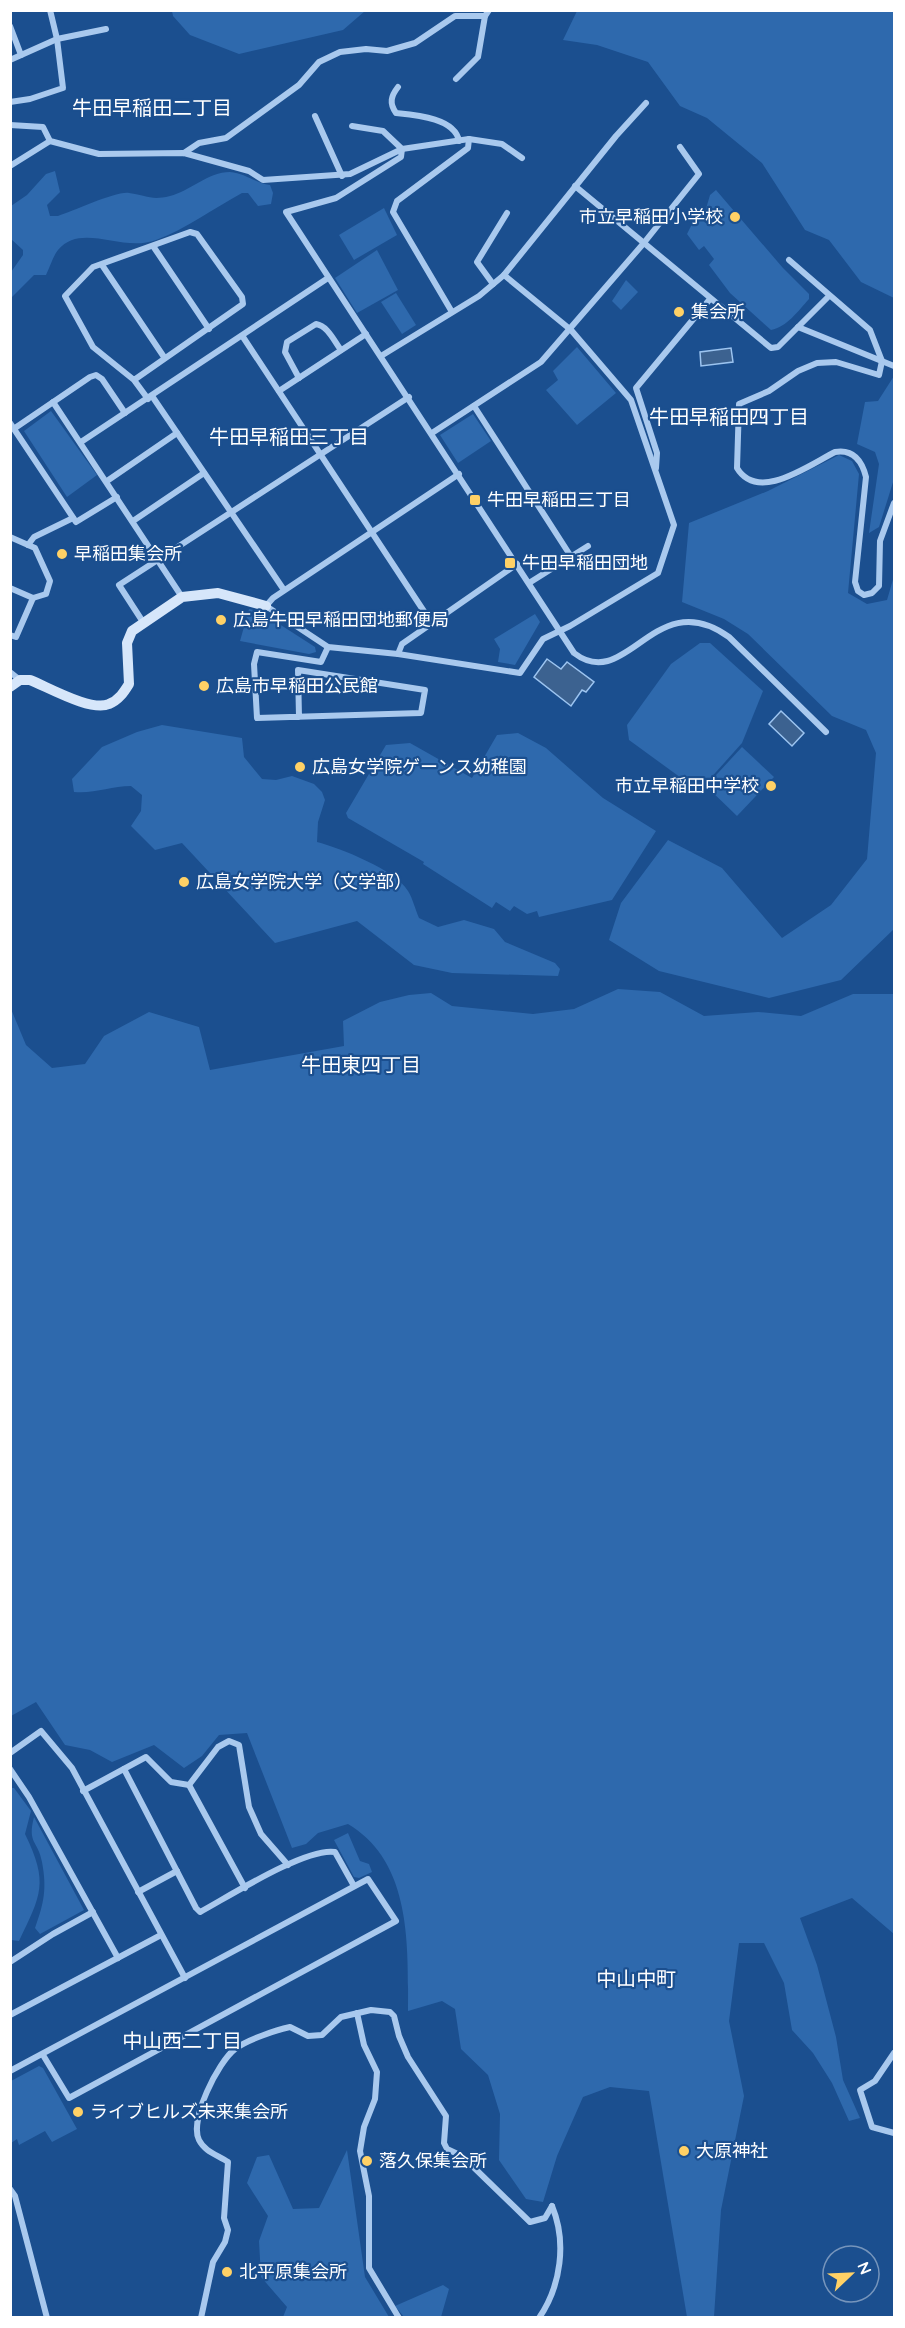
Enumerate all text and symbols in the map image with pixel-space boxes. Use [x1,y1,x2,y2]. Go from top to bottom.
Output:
district label: 牛田早稲田二丁目 [72,95,232,120]
place label: 市立早稲田小学校 [579,205,723,228]
marker: 市立早稲田小学校 [728,210,742,224]
place label: 集会所 [691,300,745,323]
marker: 集会所 [672,305,686,319]
district label: 牛田早稲田四丁目 [649,404,809,429]
district label: 牛田早稲田三丁目 [209,424,369,449]
place label: 牛田早稲田三丁目 [487,488,631,511]
marker: 牛田早稲田三丁目 [468,493,482,507]
place label: 早稲田集会所 [74,542,182,565]
marker: 早稲田集会所 [55,547,69,561]
place label: 牛田早稲田団地 [522,551,648,574]
marker: 牛田早稲田団地 [503,556,517,570]
place label: 広島牛田早稲田団地郵便局 [233,608,449,631]
marker: 広島牛田早稲田団地郵便局 [214,613,228,627]
place label: 広島市早稲田公民館 [216,674,378,697]
marker: 広島市早稲田公民館 [197,679,211,693]
place label: 広島女学院ゲーンス幼稚園 [312,755,527,778]
marker: 広島女学院ゲーンス幼稚園 [293,760,307,774]
place label: 市立早稲田中学校 [615,774,759,797]
marker: 市立早稲田中学校 [764,779,778,793]
place label: 広島女学院大学（文学部） [196,870,412,893]
marker: 広島女学院大学（文学部） [177,875,191,889]
district label: 牛田東四丁目 [301,1052,421,1077]
district label: 中山中町 [596,1966,676,1991]
district label: 中山西二丁目 [122,2028,242,2053]
place label: ライブヒルズ未来集会所 [90,2100,288,2123]
marker: ライブヒルズ未来集会所 [71,2105,85,2119]
place label: 大原神社 [696,2139,768,2162]
marker: 大原神社 [677,2144,691,2158]
place label: 落久保集会所 [379,2149,487,2172]
marker: 落久保集会所 [360,2154,374,2168]
north arrow [821,2244,881,2304]
text: N [853,2259,876,2277]
place label: 北平原集会所 [239,2260,347,2283]
marker: 北平原集会所 [220,2265,234,2279]

